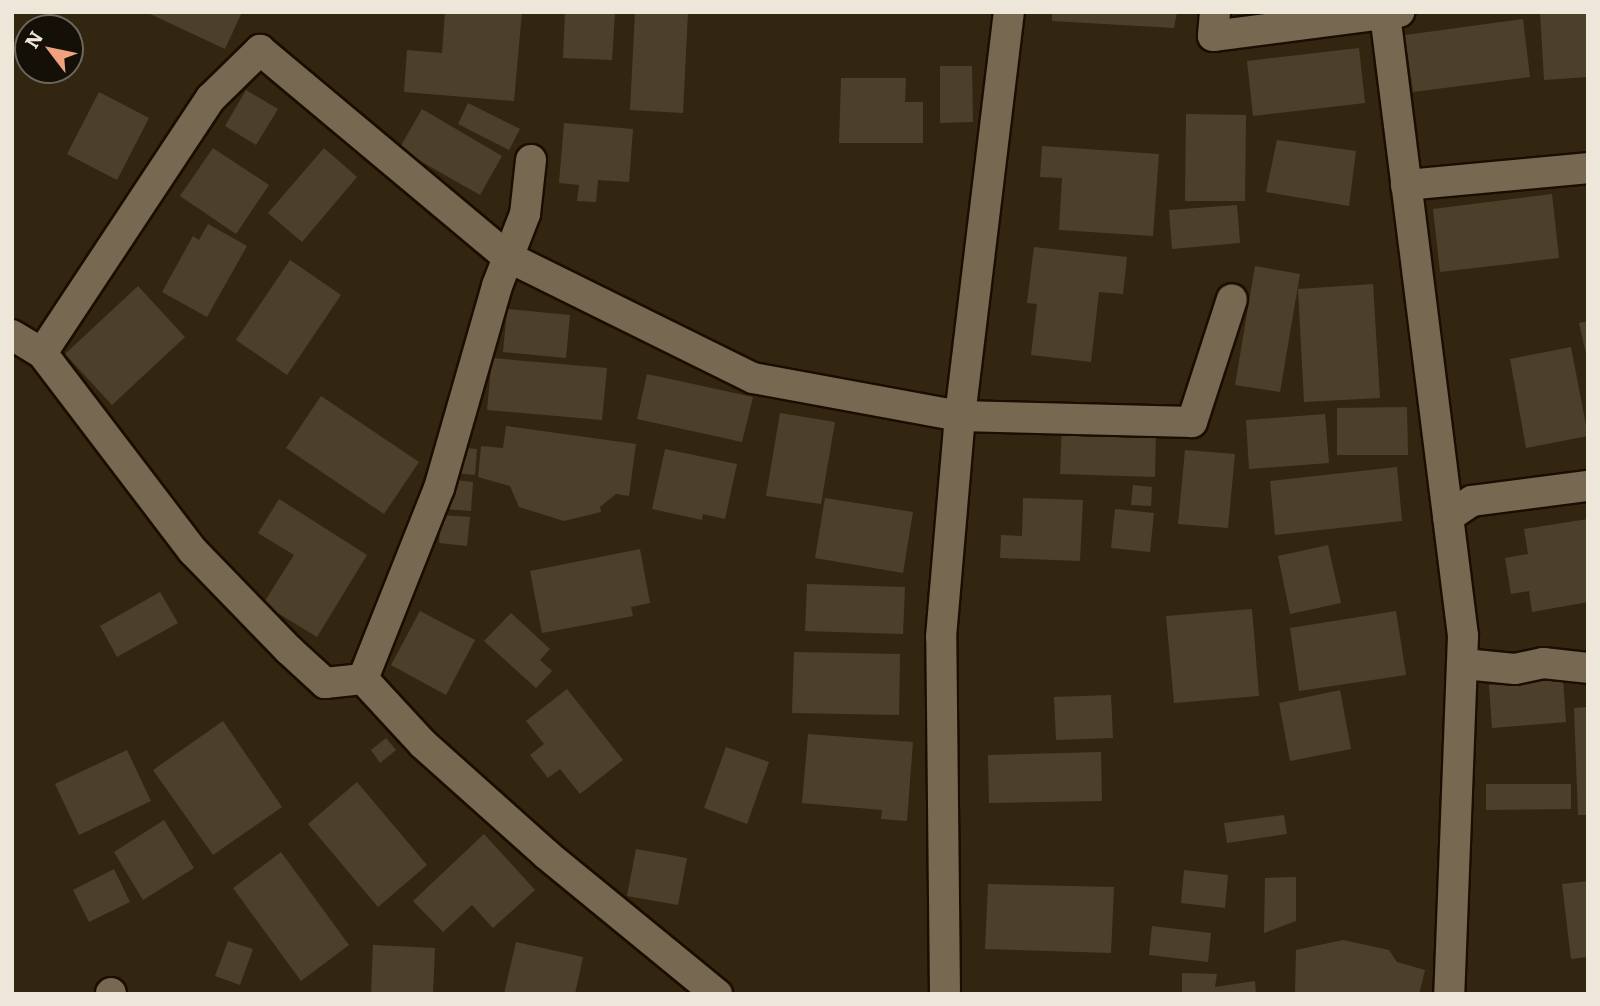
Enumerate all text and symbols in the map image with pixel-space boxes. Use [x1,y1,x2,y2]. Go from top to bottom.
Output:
north arrow [14,14,84,84]
text: N [17,25,49,53]

